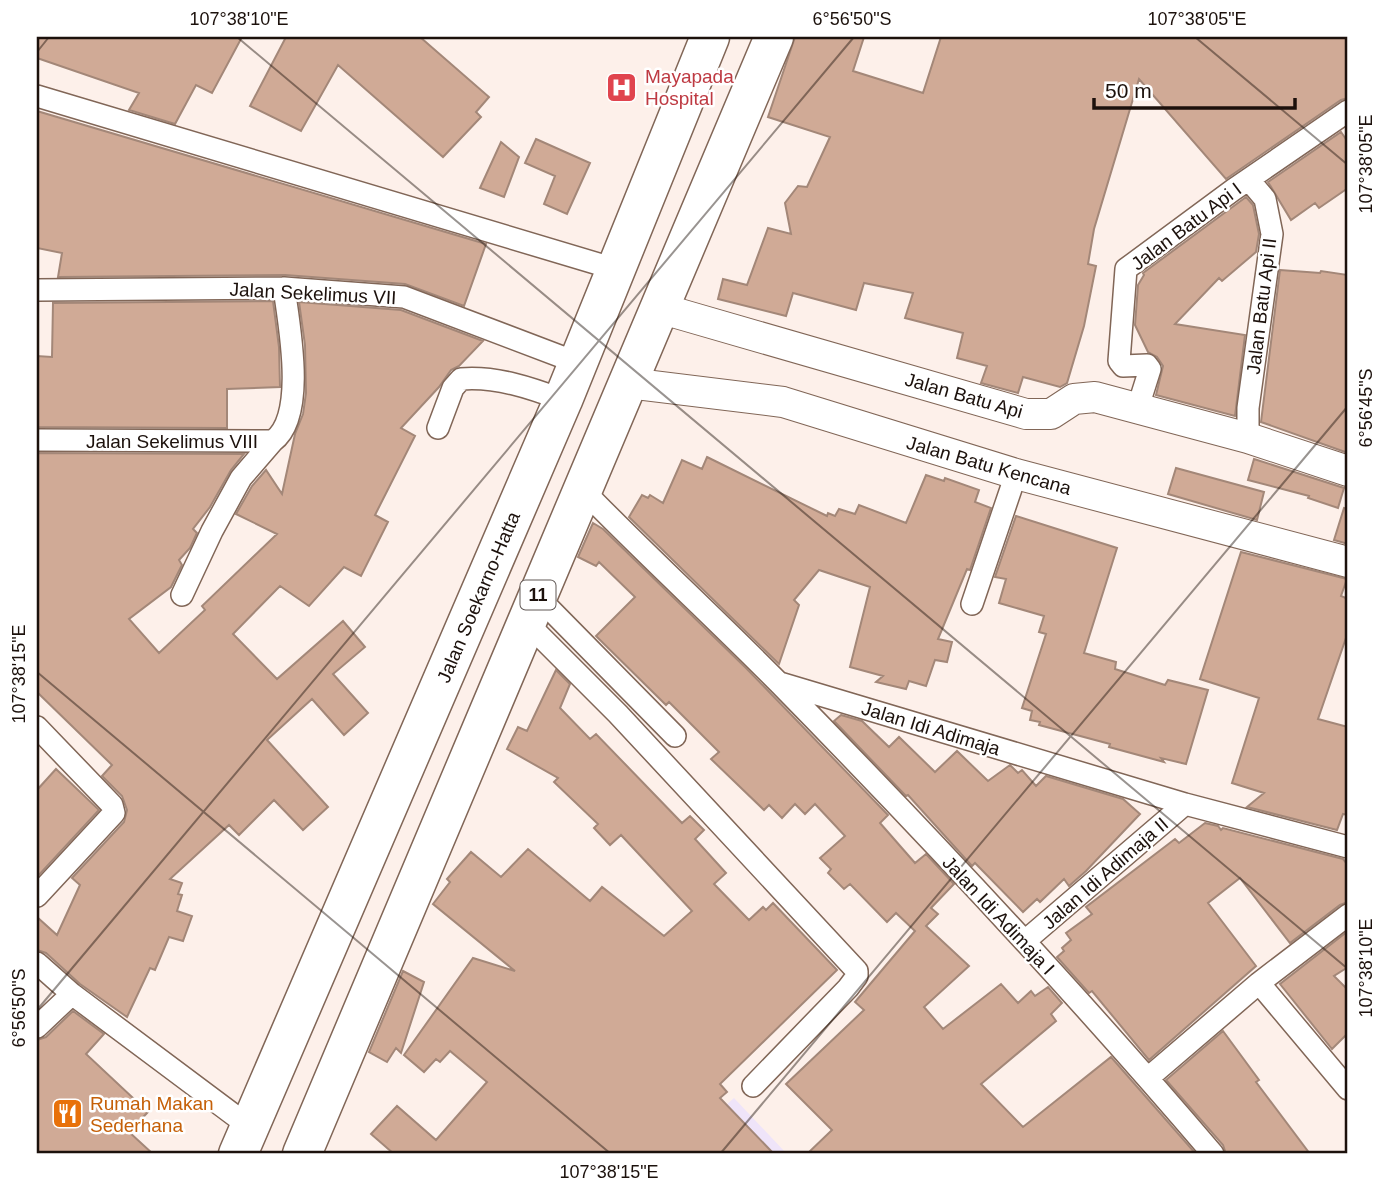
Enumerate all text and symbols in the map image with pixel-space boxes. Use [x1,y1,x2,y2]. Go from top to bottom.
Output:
text: 107°38'10"E [189,9,289,29]
text: 6°56'50"S [812,9,892,29]
text: 107°38'05"E [1147,9,1247,29]
place label: Mayapada Hospital [645,66,734,109]
scale bar [1094,66,1296,110]
hospital icon: Mayapada Hospital [605,70,639,104]
text: 50 m [1105,79,1152,102]
text: 107°38'05"E [1356,114,1376,214]
street label: Jalan Batu Api I [1127,178,1245,275]
street label: Jalan Batu Api II [1243,237,1280,375]
street label: Jalan Sekelimus VII [229,279,397,308]
text: 6°56'45"S [1356,368,1376,448]
street label: Jalan Batu Api [903,369,1025,422]
street label: Jalan Sekelimus VIII [86,431,258,452]
street label: Jalan Batu Kencana [904,432,1074,499]
street label: Jalan Soekarno-Hatta [433,508,524,686]
road number: 11 [520,580,556,610]
text: 107°38'15"E [9,624,29,724]
street label: Jalan Idi Adimaja [859,697,1003,760]
street label: Jalan Idi Adimaja II [1038,813,1172,934]
street label: Jalan Idi Adimaja I [938,852,1059,979]
text: 107°38'10"E [1356,918,1376,1018]
text: 6°56'50"S [9,968,29,1048]
place label: Rumah Makan Sederhana [90,1093,214,1136]
restaurant icon: Rumah Makan Sederhana [50,1097,84,1131]
text: 107°38'15"E [559,1162,659,1182]

